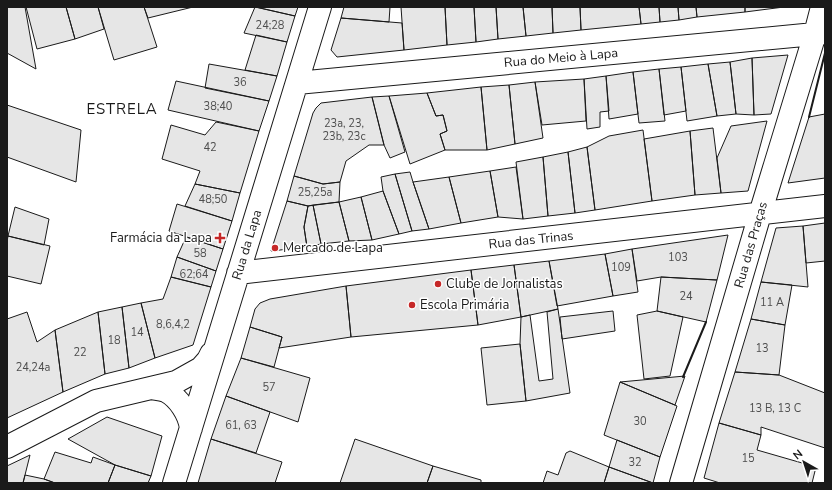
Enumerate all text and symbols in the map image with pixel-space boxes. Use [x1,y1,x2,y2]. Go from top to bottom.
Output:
house number: 24;28 [256,18,285,33]
street label: Rua do Meio à Lapa [503,44,619,72]
house number: 36 [233,75,247,90]
district label: ESTRELA [86,99,158,119]
house number: 38;40 [204,99,233,114]
house number: 23a, 23, 23b, 23c [322,116,366,144]
house number: 42 [203,140,217,155]
house number: 25,25a [298,185,333,200]
house number: 48;50 [199,192,228,207]
street label: Rua das Praças [730,200,772,290]
street label: Rua da Lapa [228,208,266,282]
street label: Rua das Trinas [488,227,574,253]
place label: Farmácia da Lapa [110,229,212,247]
marker: Farmácia da Lapa [215,233,225,243]
place label: Mercado de Lapa [283,239,383,257]
marker: Mercado de Lapa [270,243,280,253]
house number: 58 [193,246,207,261]
house number: 103 [668,250,688,265]
house number: 109 [611,260,631,275]
house number: 62;64 [180,267,209,282]
place label: Clube de Jornalistas [446,275,563,293]
marker: Clube de Jornalistas [433,279,443,289]
house number: 24 [679,289,693,304]
house number: 11 A [760,295,784,310]
place label: Escola Primária [420,296,509,314]
marker: Escola Primária [407,300,417,310]
house number: 8,6,4,2 [156,317,190,332]
house number: 14 [130,325,144,340]
house number: 18 [107,333,121,348]
house number: 13 [755,341,769,356]
house number: 22 [73,345,87,360]
house number: 24,24a [16,360,51,375]
house number: 57 [262,380,276,395]
house number: 13 B, 13 C [749,401,801,416]
house number: 30 [633,414,647,429]
house number: 61, 63 [225,418,257,433]
north arrow [784,442,824,482]
text: N [790,446,806,463]
house number: 15 [741,451,755,466]
house number: 32 [628,455,642,470]

